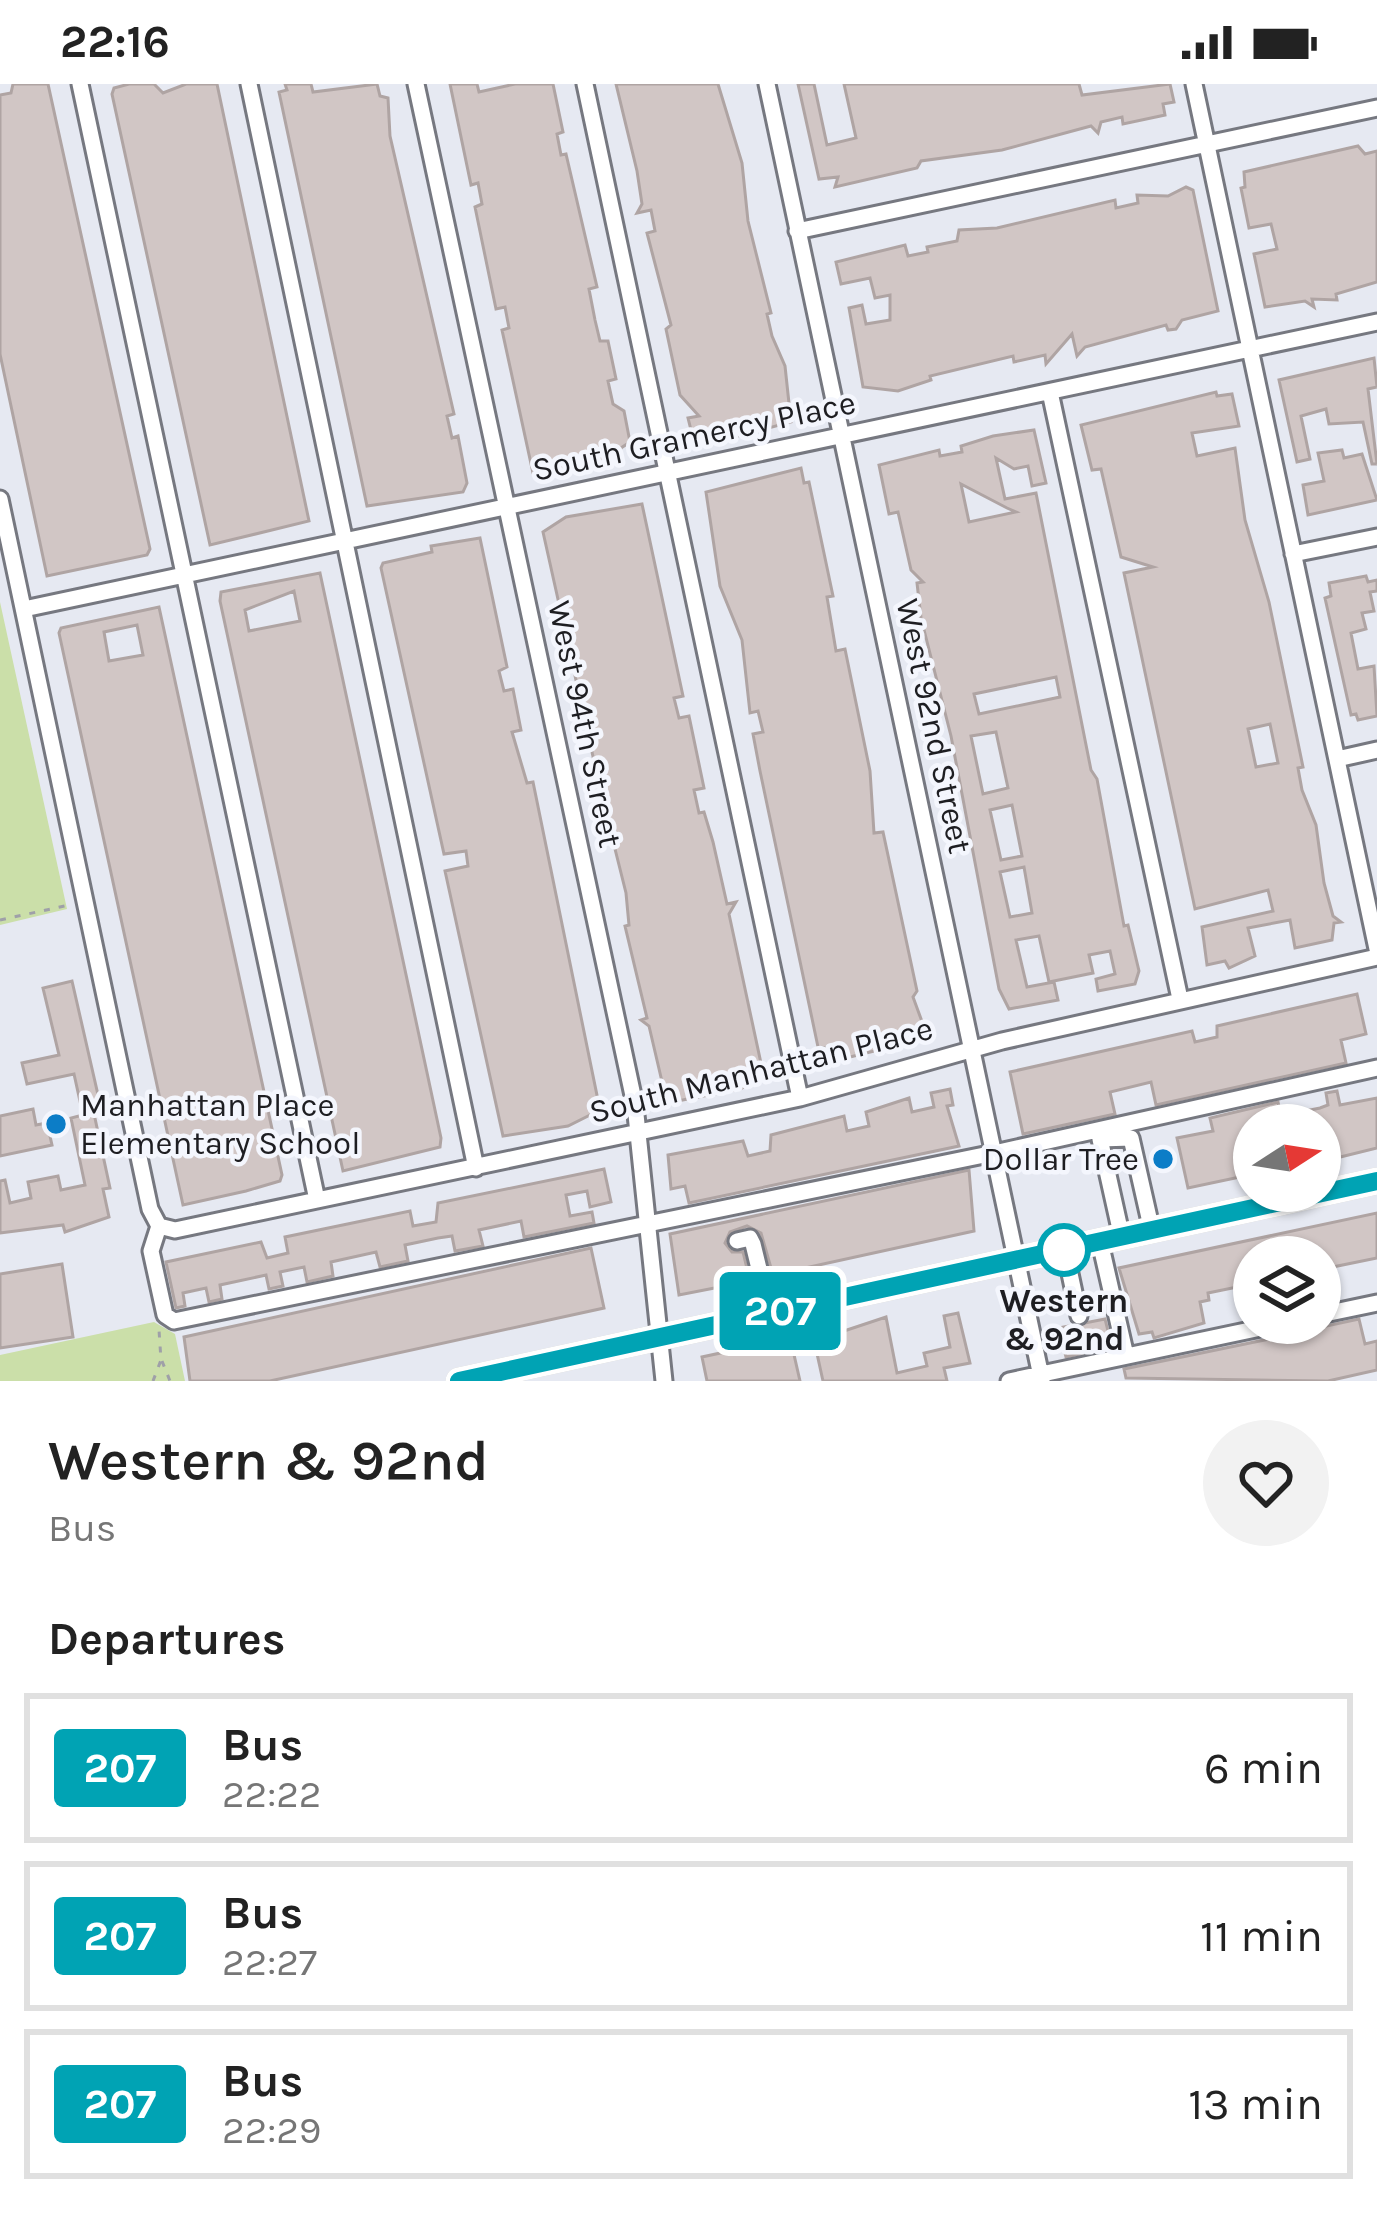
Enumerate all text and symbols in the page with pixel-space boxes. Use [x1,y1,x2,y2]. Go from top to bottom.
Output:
text: 22:16 [60,16,170,68]
street label: South Gramercy Place [529,383,859,489]
street label: West 92nd Street [888,595,980,857]
street label: West 94th Street [540,597,630,851]
street label: South Manhattan Place [585,1009,937,1131]
place label: Manhattan Place Elementary School [80,1086,360,1162]
north arrow [1233,1104,1341,1212]
map controls [1233,1104,1341,1344]
marker: Manhattan Place Elementary School [43,1111,69,1137]
place label: Dollar Tree [983,1140,1139,1178]
marker: Dollar Tree [1150,1146,1176,1172]
marker: Western & 92nd [1039,1225,1089,1275]
button: layers [1233,1236,1341,1344]
line badge: 207 [711,1272,849,1350]
place label: Western & 92nd [1000,1282,1128,1358]
text: 207 [744,1286,816,1336]
button: heart [1203,1420,1329,1546]
text: Western & 92nd [48,1427,489,1493]
text: Bus [48,1505,116,1551]
text: Departures [48,1613,285,1665]
text: Bus [222,1719,303,1771]
text: 6 min [1204,1742,1323,1794]
text: 207 [84,1743,156,1793]
text: 22:22 [222,1771,321,1817]
text: Bus [222,1887,303,1939]
text: 11 min [1200,1910,1323,1962]
text: 207 [84,1911,156,1961]
text: 22:27 [222,1939,317,1985]
text: Bus [222,2055,303,2107]
text: 13 min [1188,2078,1323,2130]
text: 207 [84,2079,156,2129]
text: 22:29 [222,2107,321,2153]

